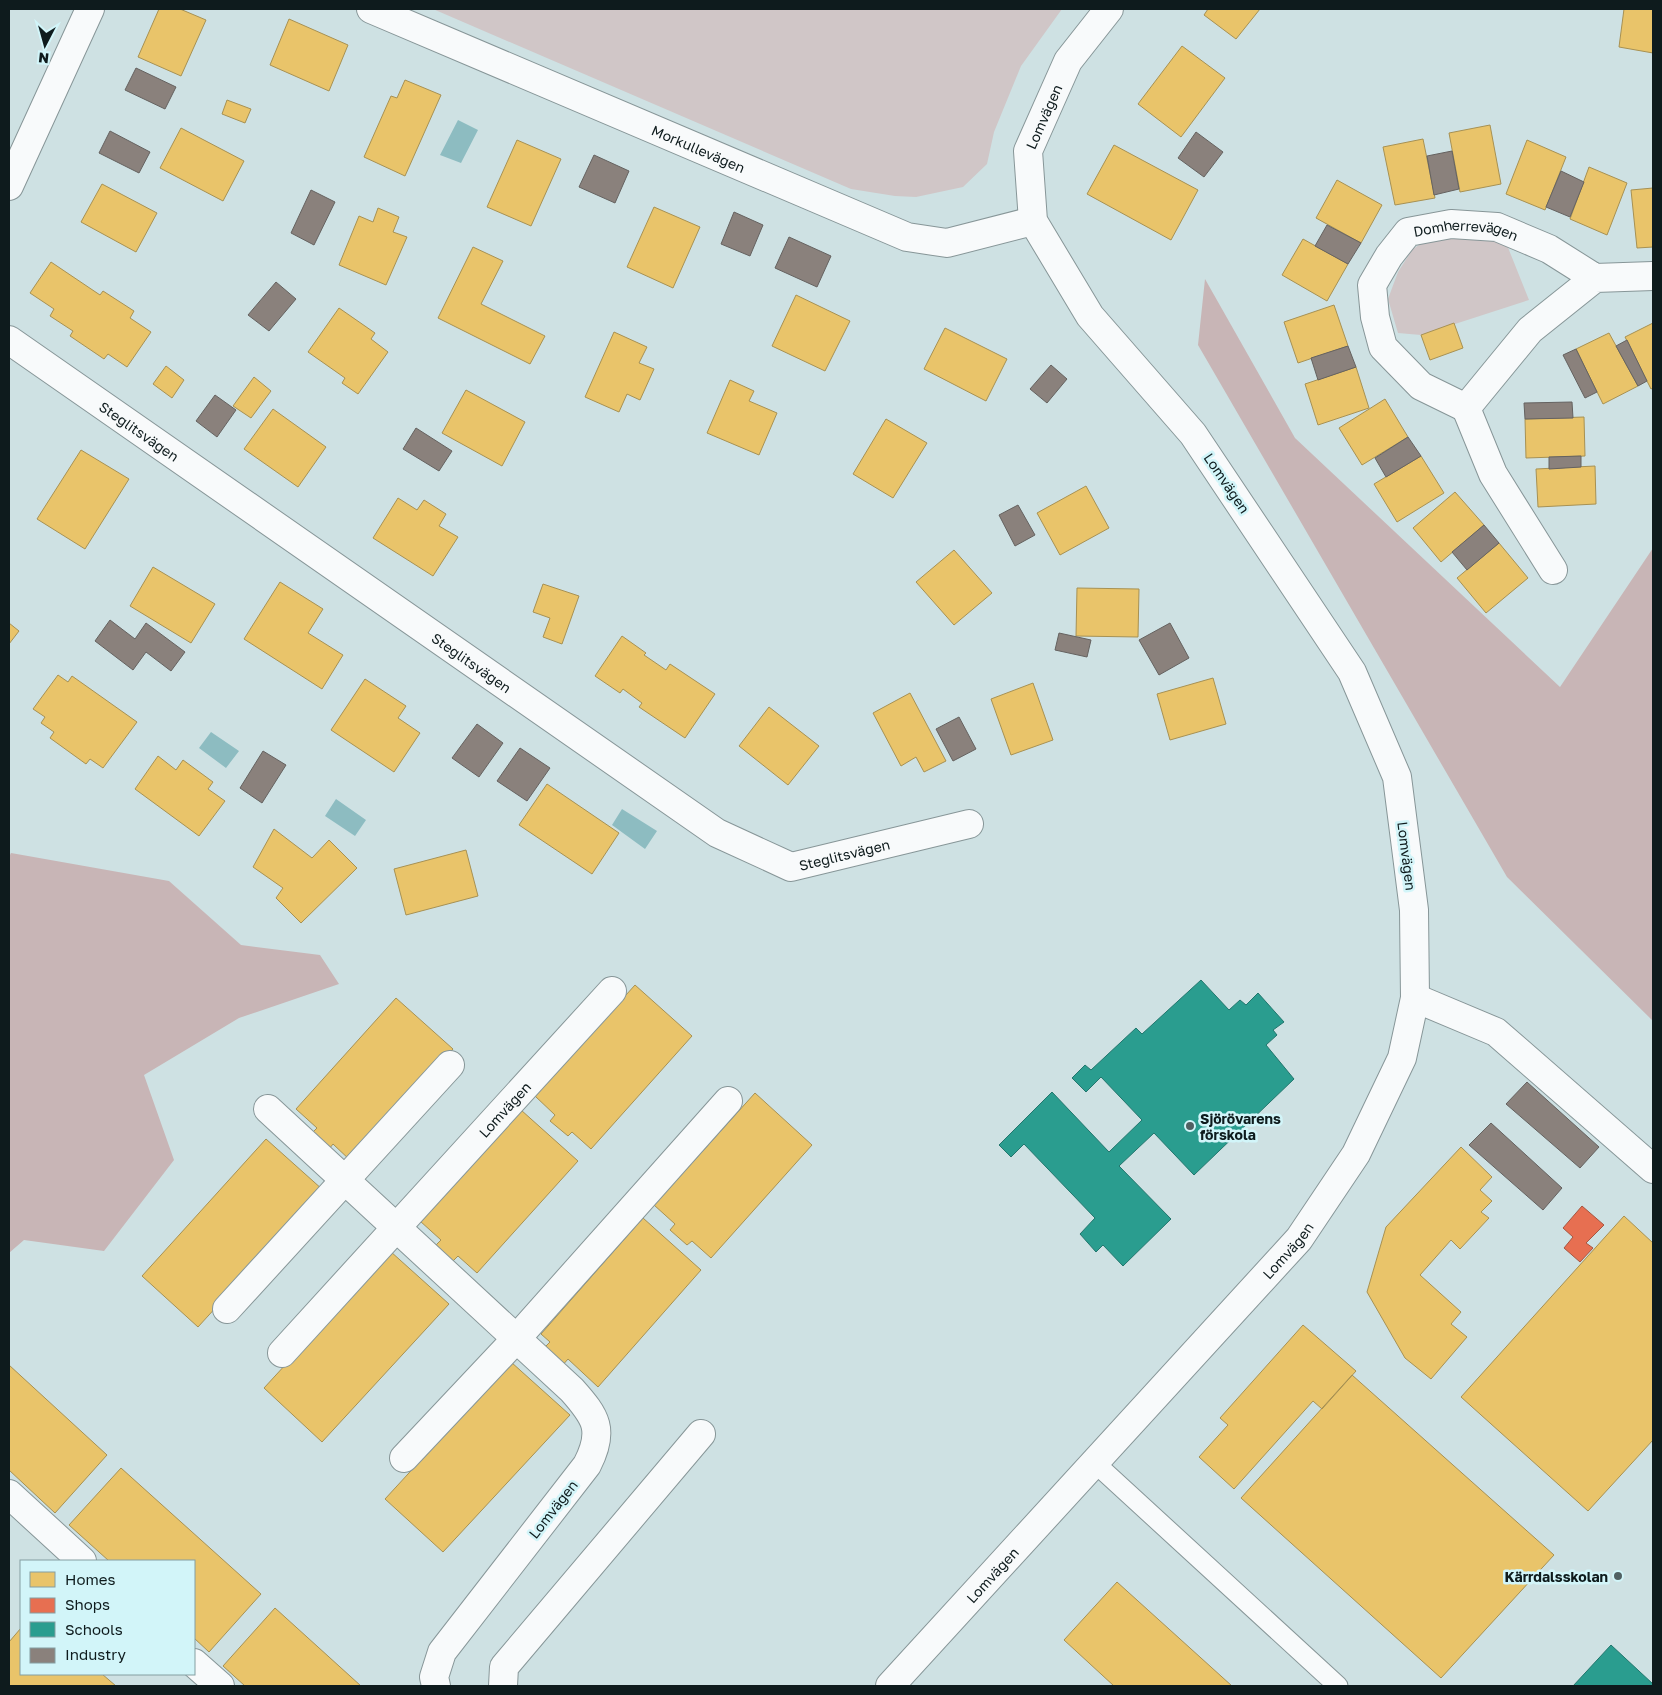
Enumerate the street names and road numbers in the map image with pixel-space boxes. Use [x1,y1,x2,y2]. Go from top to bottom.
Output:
street label: Lomvägen [1022,81,1065,152]
street label: Morkullevägen [649,121,748,176]
street label: Domherrevägen [1412,215,1521,244]
street label: Steglitsvägen [96,397,183,464]
street label: Lomvägen [1201,450,1253,516]
street label: Steglitsvägen [429,629,515,696]
street label: Lomvägen [1394,821,1420,891]
street label: Steglitsvägen [797,835,892,873]
street label: Lomvägen [475,1078,534,1140]
street label: Lomvägen [1259,1219,1316,1282]
street label: Lomvägen [525,1477,581,1541]
street label: Lomvägen [962,1543,1022,1606]

